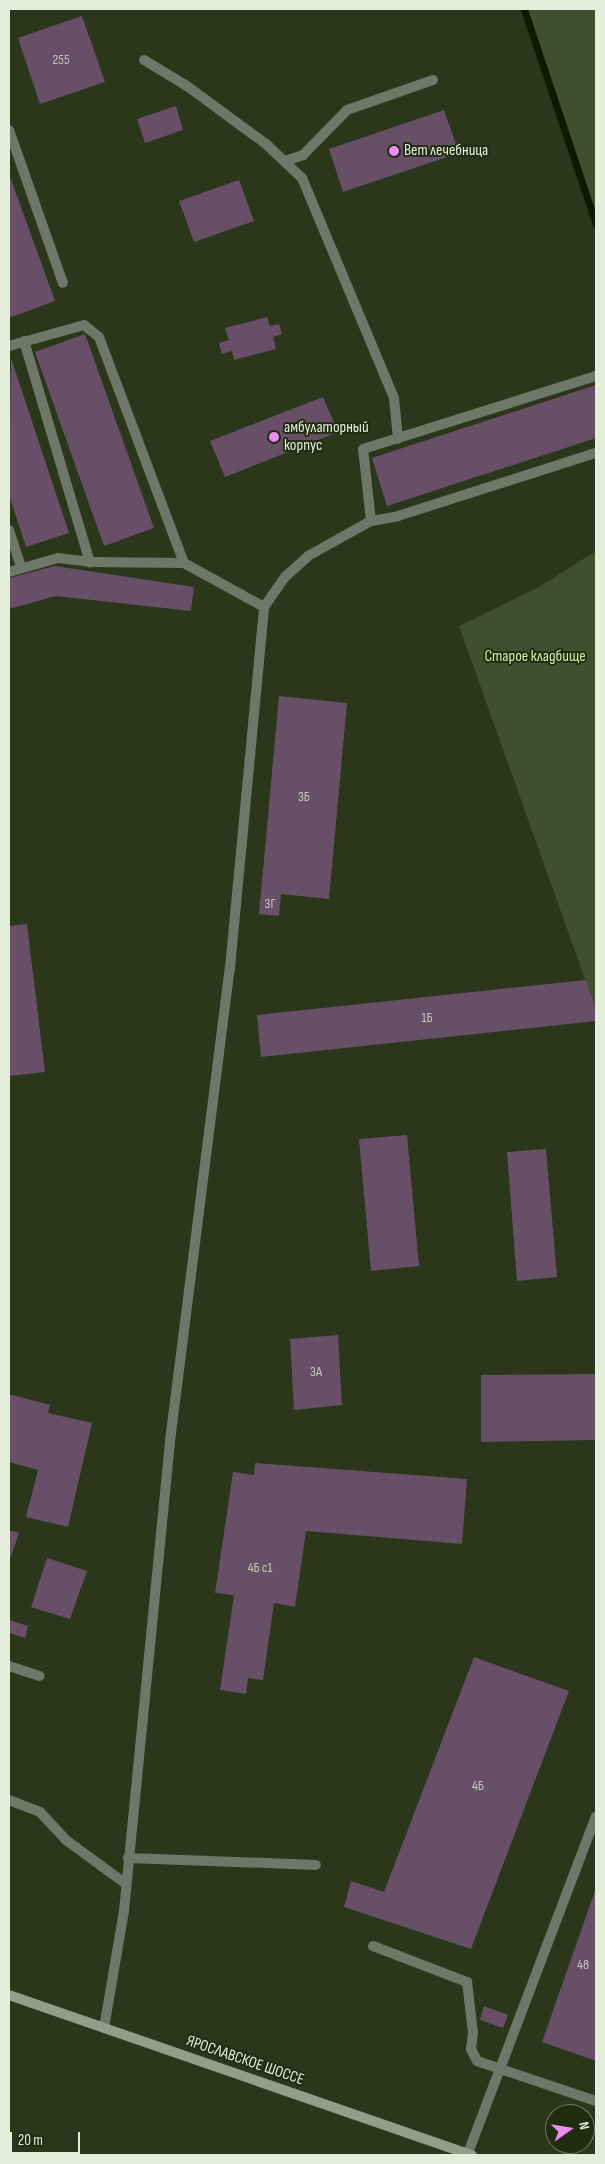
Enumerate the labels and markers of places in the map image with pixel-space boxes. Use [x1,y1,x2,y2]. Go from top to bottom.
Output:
place label: Вет лечебница [404,141,488,161]
marker: Вет лечебница [388,145,400,157]
place label: амбулаторный корпус [284,418,369,456]
marker: амбулаторный корпус [268,431,280,443]

